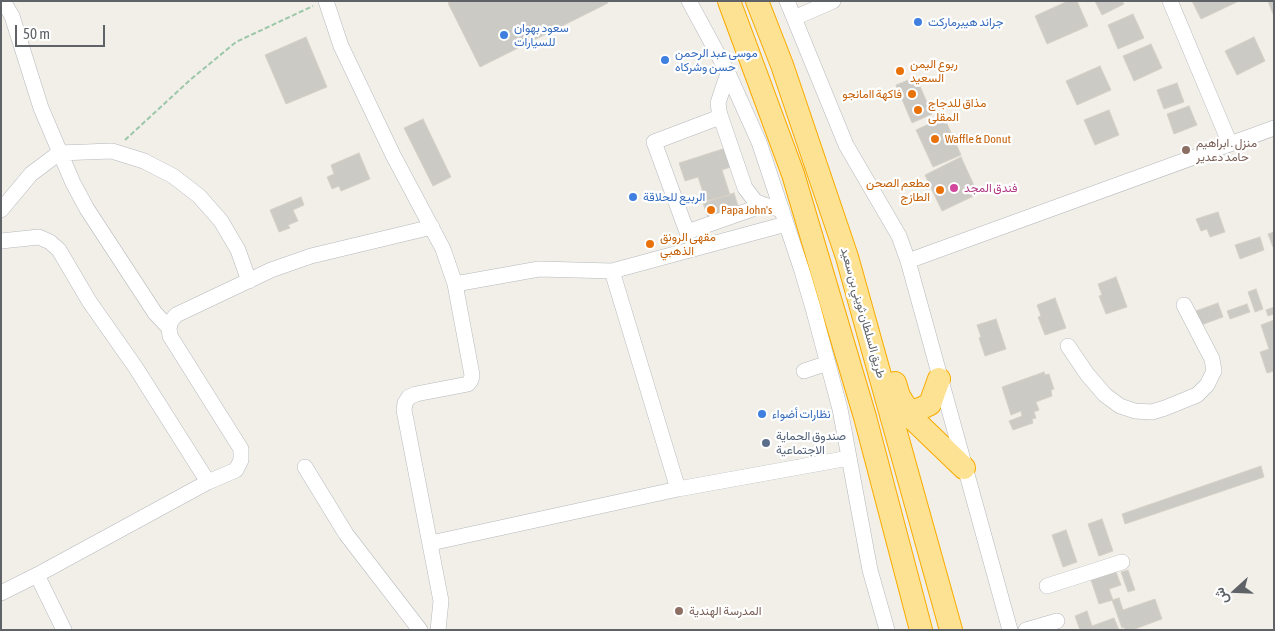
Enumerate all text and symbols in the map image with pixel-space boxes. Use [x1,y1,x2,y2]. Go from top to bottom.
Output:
scale bar [18,15,108,47]
place label: جراند ه‍يبرماركت [928,15,1004,29]
marker: جراند ه‍يبرماركت [912,16,924,28]
place label: سعود بهوان للسيارات [514,21,569,49]
text: 50 m [23,25,50,42]
marker: سعود بهوان للسيارات [498,29,510,41]
place label: موسى عبد الرحمن حسن وشركاه [675,46,758,74]
marker: موسى عبد الرحمن حسن وشركاه [659,54,671,66]
place label: ربوع اليمن السعيد [910,57,958,85]
marker: ربوع اليمن السعيد [894,65,906,77]
place label: فاكه‍ة اامانجو [842,87,902,101]
marker: فاكه‍ة اامانجو [906,88,918,100]
place label: مذاق للدجاج المقلى [928,96,986,124]
marker: مذاق للدجاج المقلى [912,104,924,116]
place label: Waffle & Donut [945,132,1011,146]
marker: Waffle & Donut [929,133,941,145]
place label: منزل . ابراهيم حامد دعدير [1196,136,1257,164]
marker: منزل . ابراهيم حامد دعدير [1180,144,1192,156]
place label: مطعم الصحن الطازج [866,176,930,204]
place label: فندق المجد [964,181,1018,195]
marker: فندق المجد [948,182,960,194]
marker: مطعم الصحن الطازج [934,184,946,196]
place label: الربيع للحلاقة [643,190,705,204]
marker: الربيع للحلاقة [627,191,639,203]
place label: Papa John's [721,203,772,217]
marker: Papa John's [705,204,717,216]
place label: مقهى الرونق الذهبي [660,230,716,258]
marker: مقهى الرونق الذهبي [644,238,656,250]
street label: طريق السلطان ثويني بن سعيد [837,246,889,380]
place label: نظارات أضواء [772,407,831,421]
marker: نظارات أضواء [756,408,768,420]
place label: صندوق الحماية الاجتماعية [776,429,846,457]
marker: صندوق الحماية الاجتماعية [760,437,772,449]
north arrow [1210,566,1260,616]
text: ش [1211,585,1231,607]
place label: المدرسة الهندية [689,604,762,618]
marker: المدرسة الهندية [673,605,685,617]

